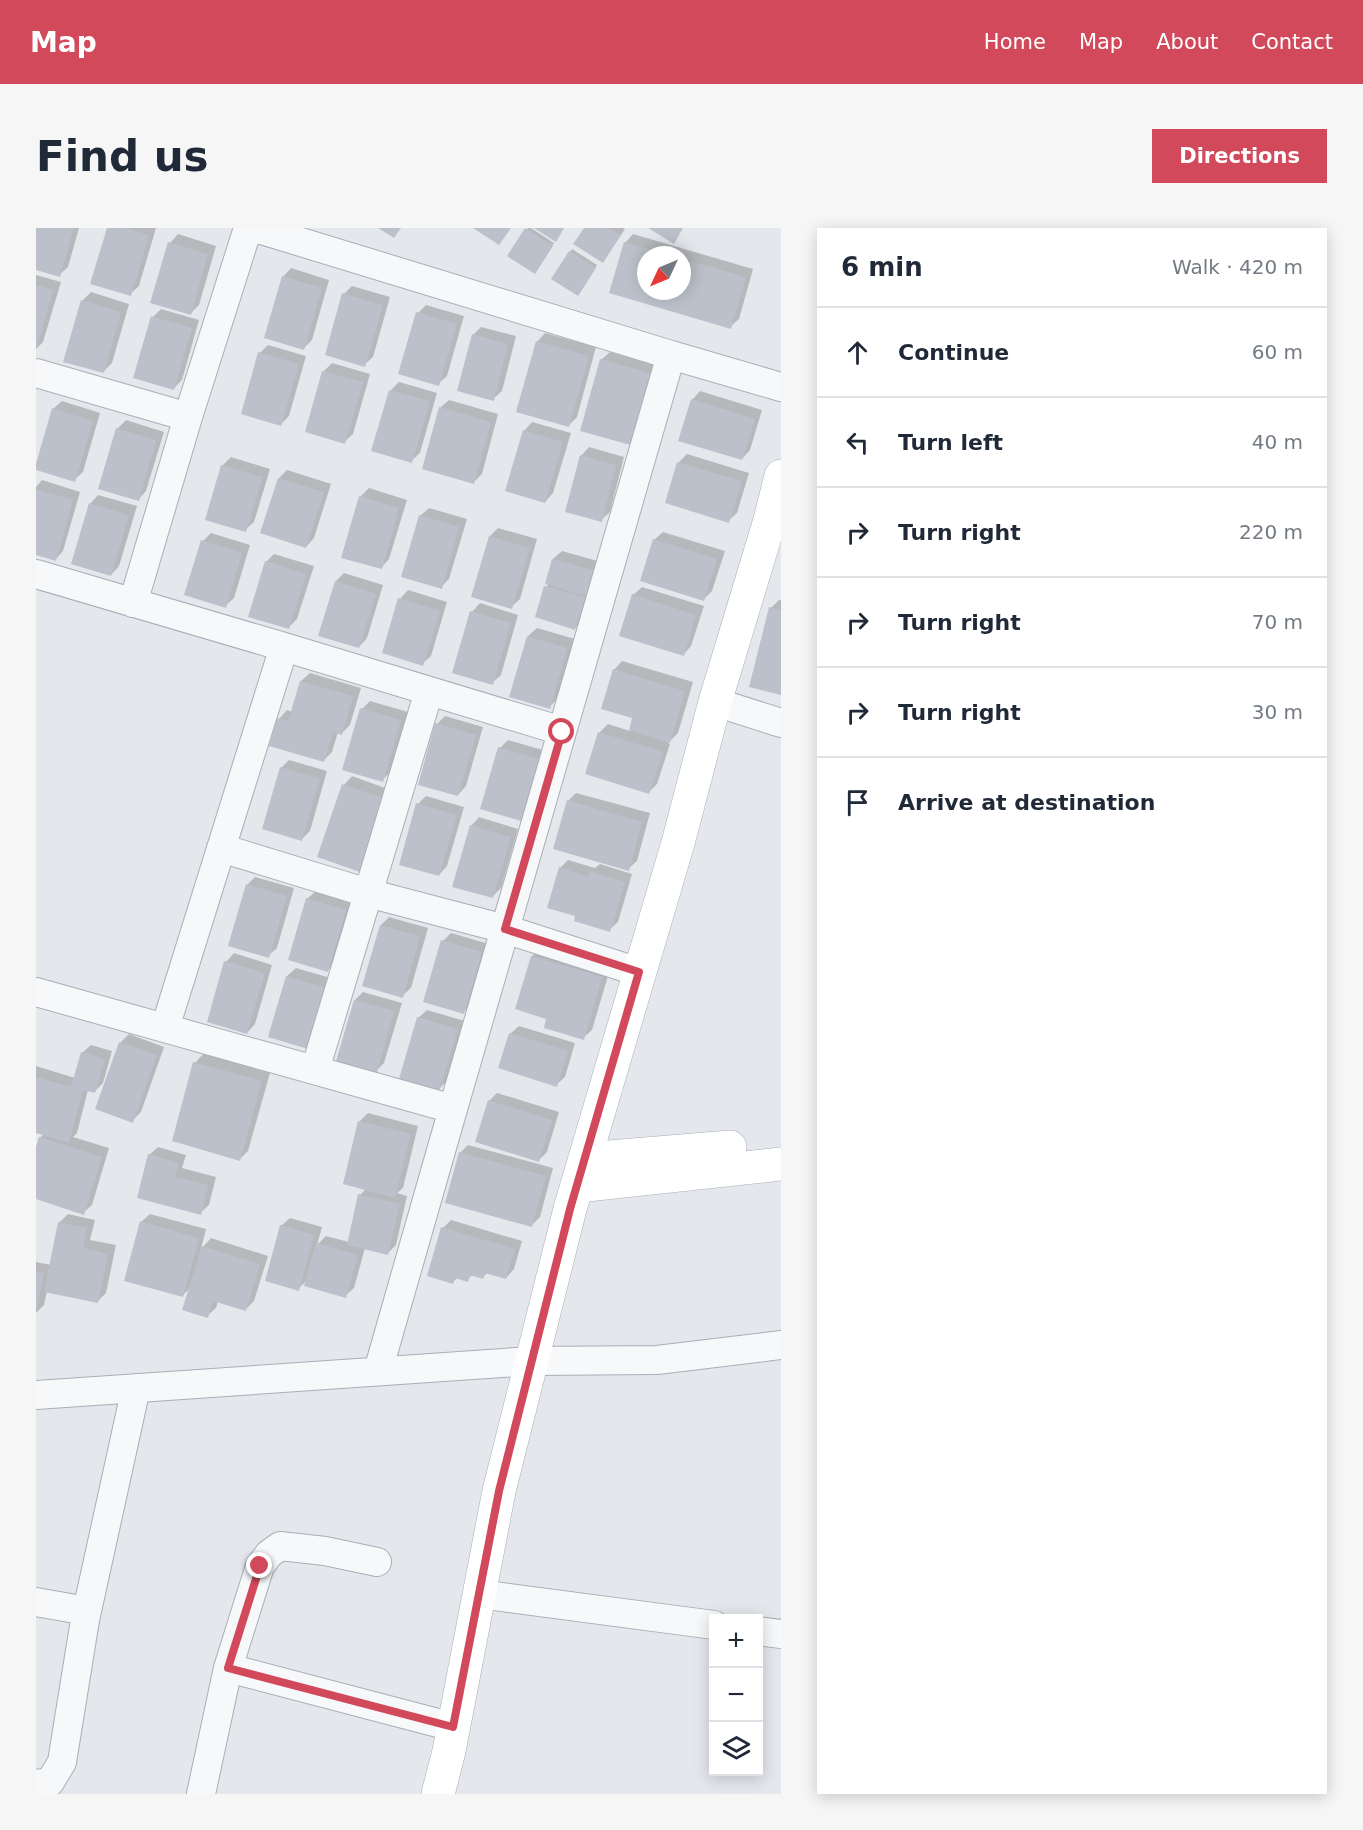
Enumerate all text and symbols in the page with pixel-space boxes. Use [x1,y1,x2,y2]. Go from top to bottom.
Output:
text: Map [30,26,97,59]
text: Home [984,30,1046,54]
text: Map [1079,30,1123,54]
text: About [1156,30,1218,54]
text: Contact [1251,30,1333,54]
button: Directions [1152,129,1327,183]
text: Find us [36,132,209,181]
north arrow [637,246,691,300]
text: 6 min [841,252,923,282]
text: Walk · 420 m [1172,255,1303,279]
icon: ahead [841,336,874,369]
text: Continue [898,340,1009,365]
text: 60 m [1252,340,1303,364]
icon: left [841,426,874,459]
text: Turn left [898,430,1003,455]
text: 40 m [1252,430,1303,454]
icon: right [841,516,874,549]
text: Turn right [898,520,1021,545]
text: 220 m [1239,520,1303,544]
icon: right [841,606,874,639]
text: Turn right [898,610,1021,635]
text: 70 m [1252,610,1303,634]
icon: right [841,696,874,729]
text: Turn right [898,700,1021,725]
text: 30 m [1252,700,1303,724]
route start [548,718,574,744]
icon: arrive [841,786,874,819]
text: Arrive at destination [898,790,1155,815]
route end [246,1552,272,1578]
map controls [709,1614,763,1776]
button: + [709,1614,763,1668]
button: − [709,1668,763,1722]
button: layers [709,1722,763,1776]

